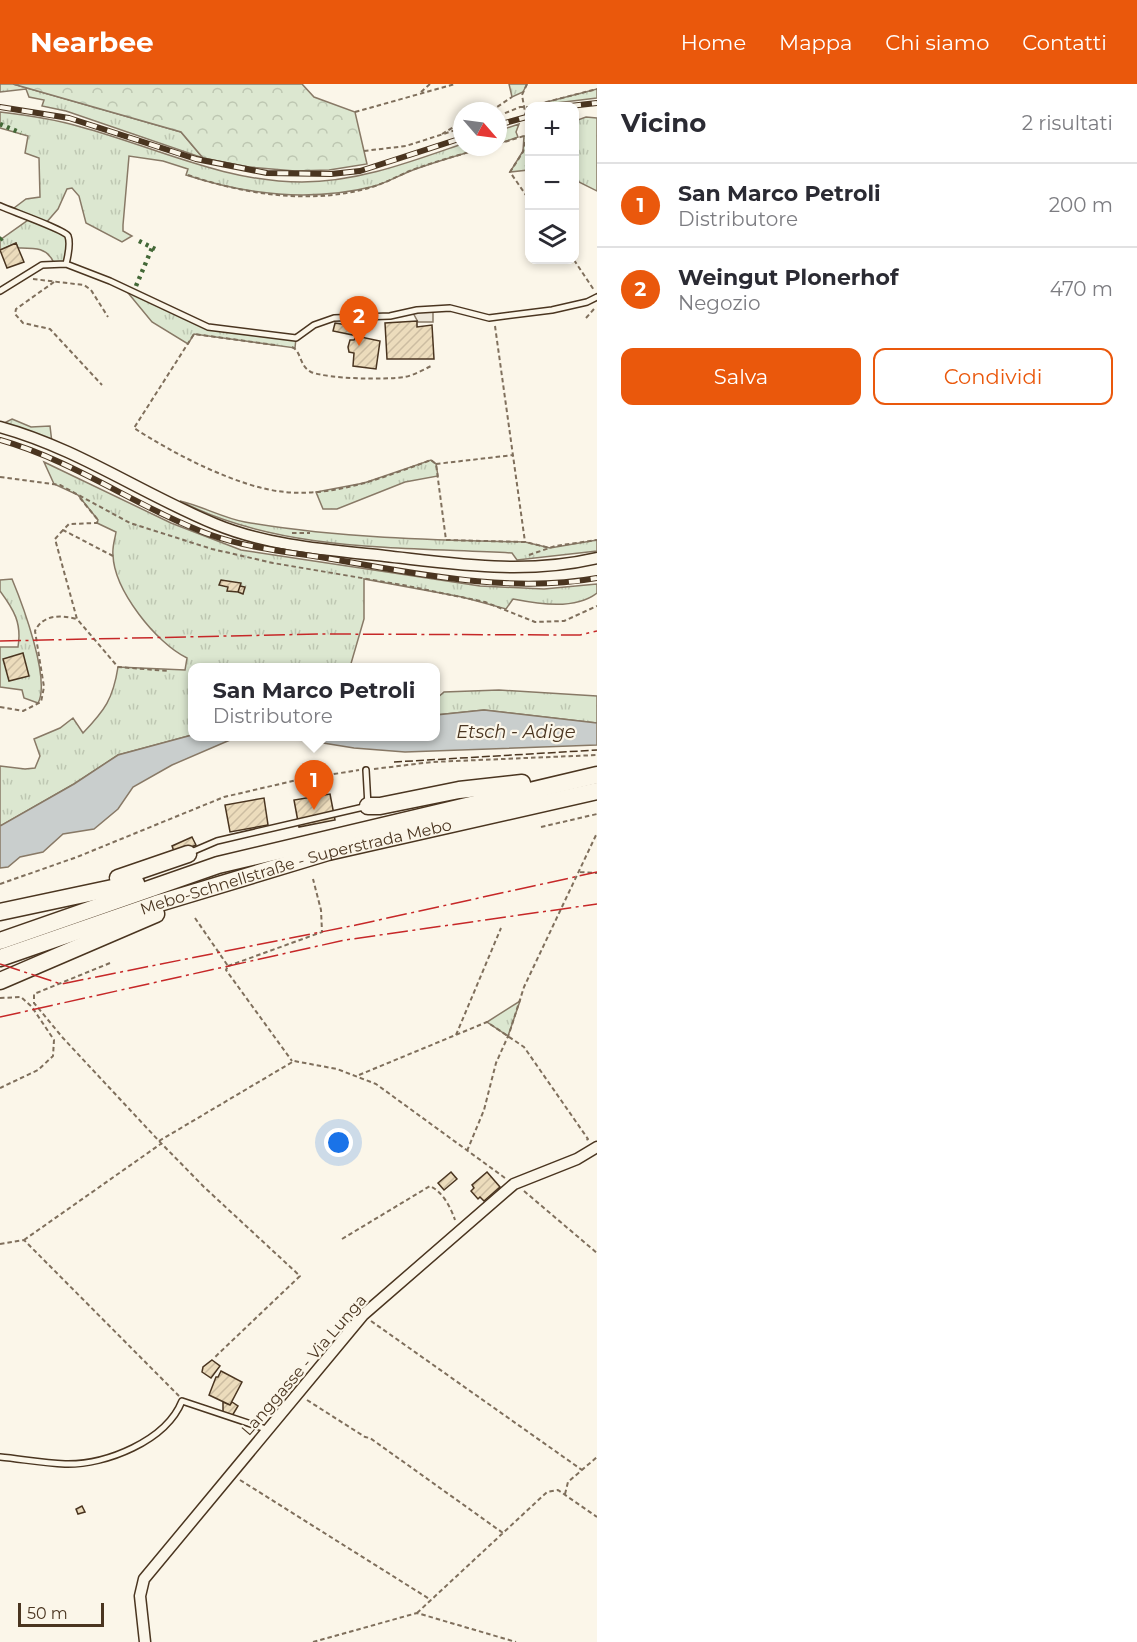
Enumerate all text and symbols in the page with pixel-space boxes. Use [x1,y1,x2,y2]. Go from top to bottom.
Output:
text: Nearbee [30,25,154,59]
text: Home [681,30,746,55]
text: Mappa [779,30,852,55]
text: Chi siamo [885,30,989,55]
text: Contatti [1022,30,1107,55]
north arrow [453,102,507,156]
map controls [525,102,579,264]
button: + [525,102,579,156]
text: Vicino [621,107,706,139]
text: 2 risultati [1022,111,1113,135]
button: − [525,156,579,210]
text: San Marco Petroli [678,180,881,207]
text: 1 [637,193,644,217]
text: 200 m [1049,193,1113,217]
text: Distributore [678,207,798,231]
button: layers [525,210,579,264]
text: Weingut Plonerhof [678,264,898,291]
text: 2 [635,277,646,301]
text: 470 m [1050,277,1113,301]
text: Negozio [678,291,761,315]
pin: 2 [340,296,378,346]
button: Salva [621,348,861,405]
button: Condividi [873,348,1113,405]
popup [188,663,440,741]
text: San Marco Petroli [213,677,415,704]
text: Distributore [213,704,333,728]
water label: Etsch - Adige [456,721,576,743]
pin: 1 [294,760,334,810]
street label: Mebo-Schnellstraße - Superstrada Mebo [137,815,453,918]
your location [324,1128,353,1157]
street label: Langgasse - Via Lunga [237,1290,371,1440]
scale bar [18,1600,104,1628]
text: 50 m [27,1604,68,1623]

